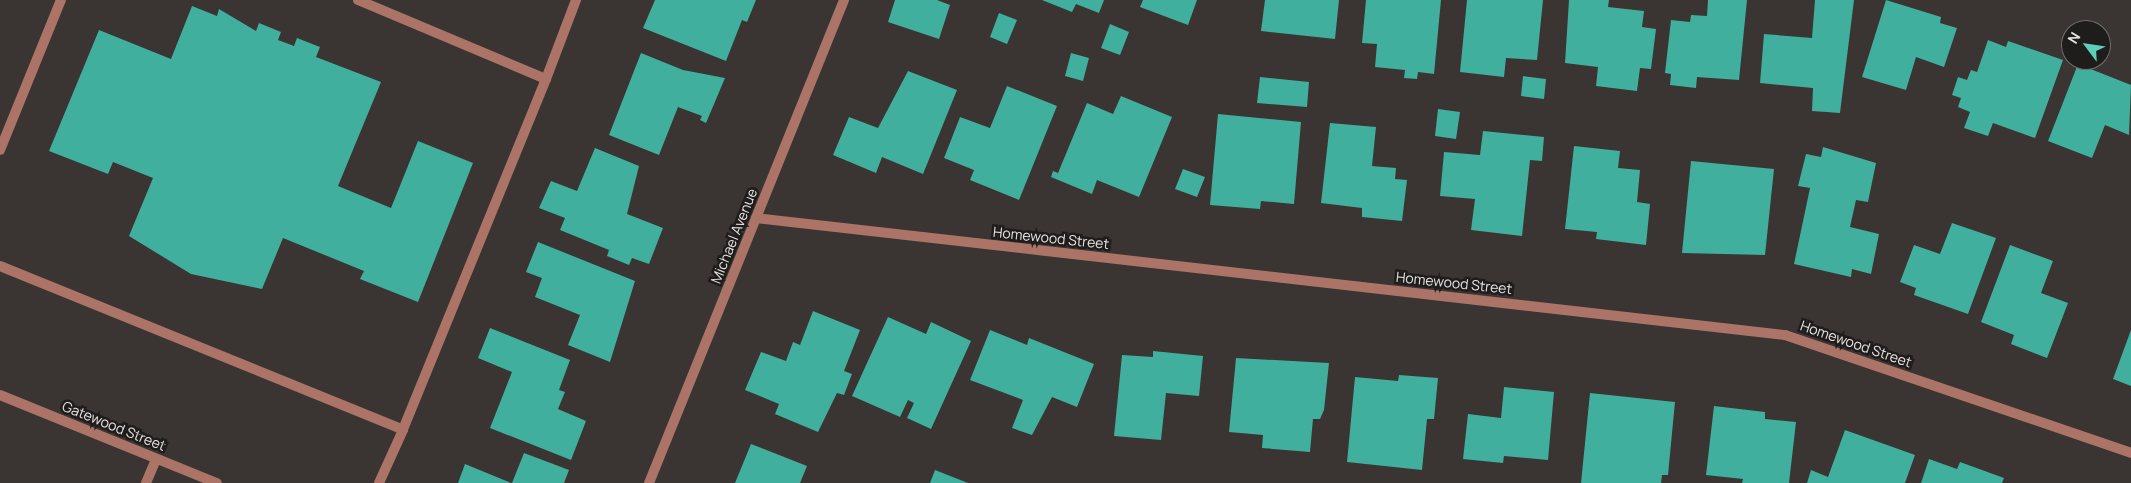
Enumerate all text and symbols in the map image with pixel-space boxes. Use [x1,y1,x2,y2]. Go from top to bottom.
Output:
north arrow [2061,20,2111,70]
text: N [2063,28,2084,47]
street label: Michael Avenue [707,186,761,286]
street label: Homewood Street [992,224,1110,252]
street label: Homewood Street [1395,269,1513,297]
street label: Homewood Street [1798,317,1914,371]
street label: Gatewood Street [60,398,168,454]

